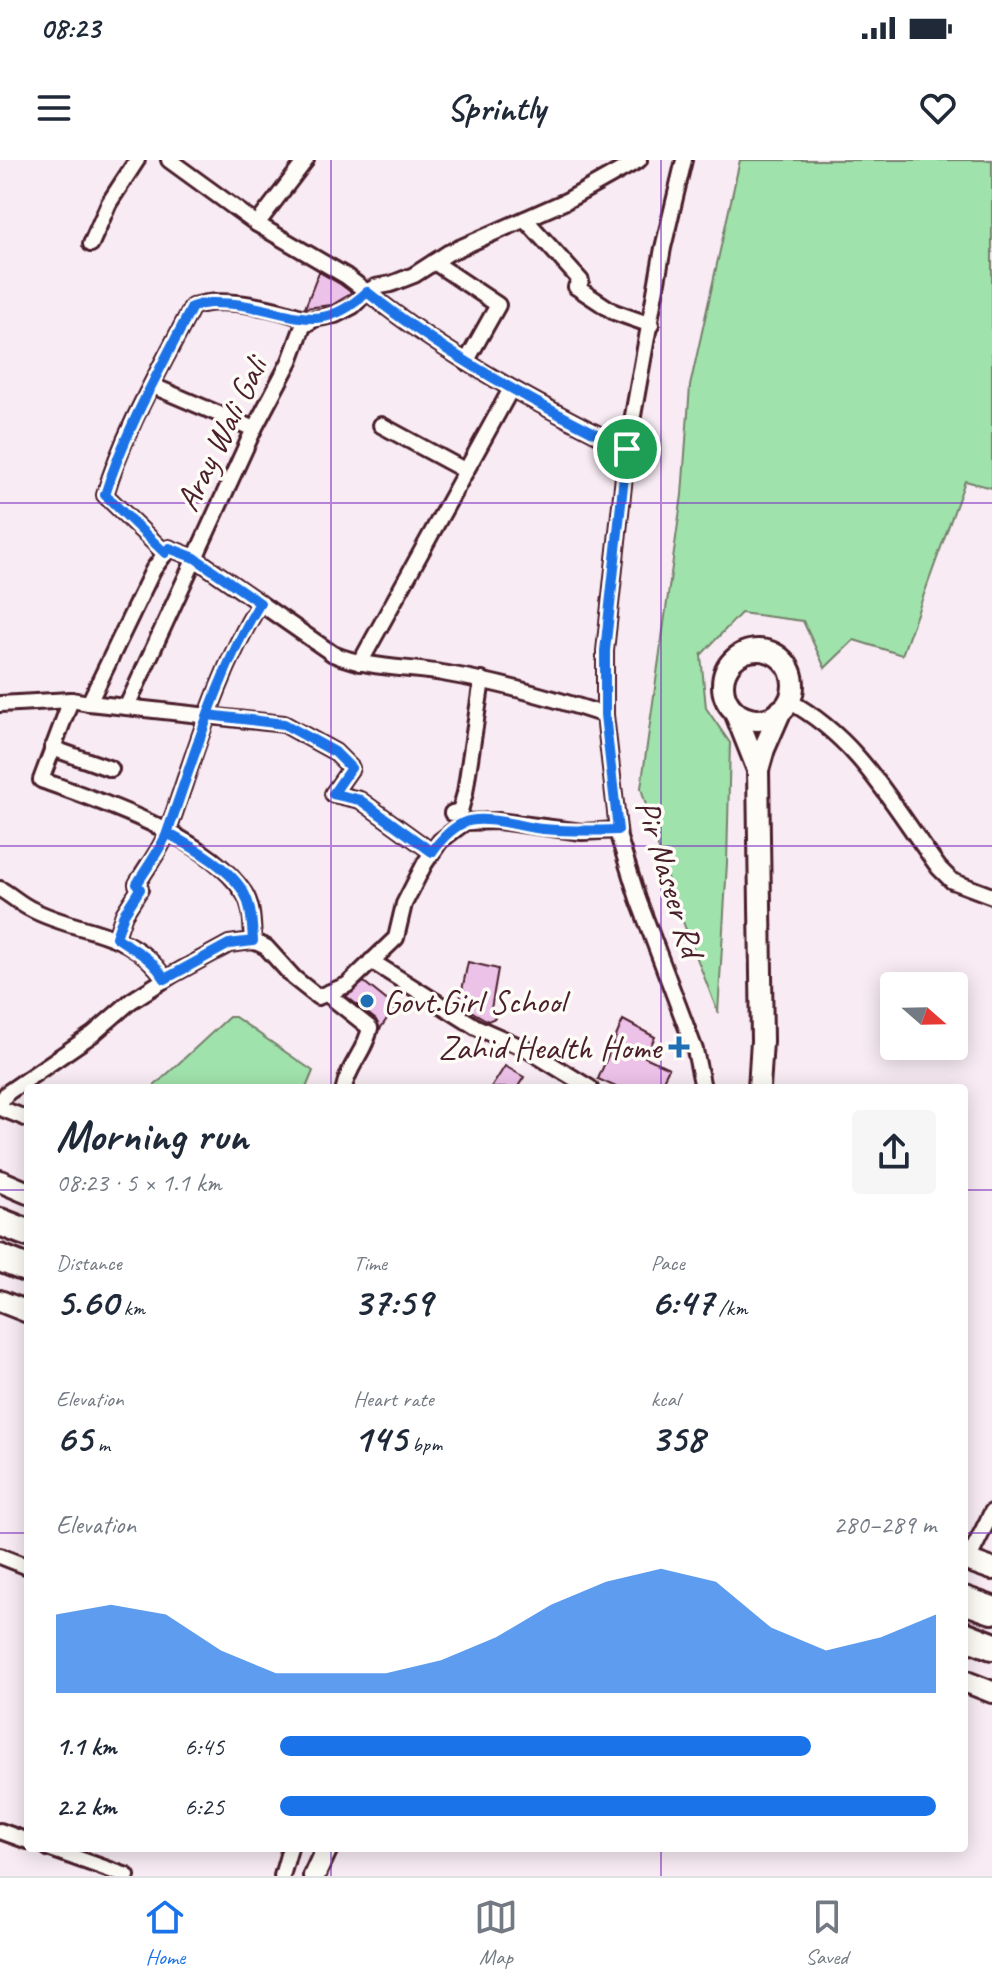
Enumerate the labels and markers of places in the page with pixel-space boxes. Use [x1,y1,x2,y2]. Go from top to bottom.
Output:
pin [593,415,661,483]
place label: Govt.Girl School [383,980,571,1023]
marker: Govt.Girl School [358,992,376,1010]
place label: Zahid Health Home [438,1026,663,1069]
marker: Zahid Health Home [668,1036,690,1058]

